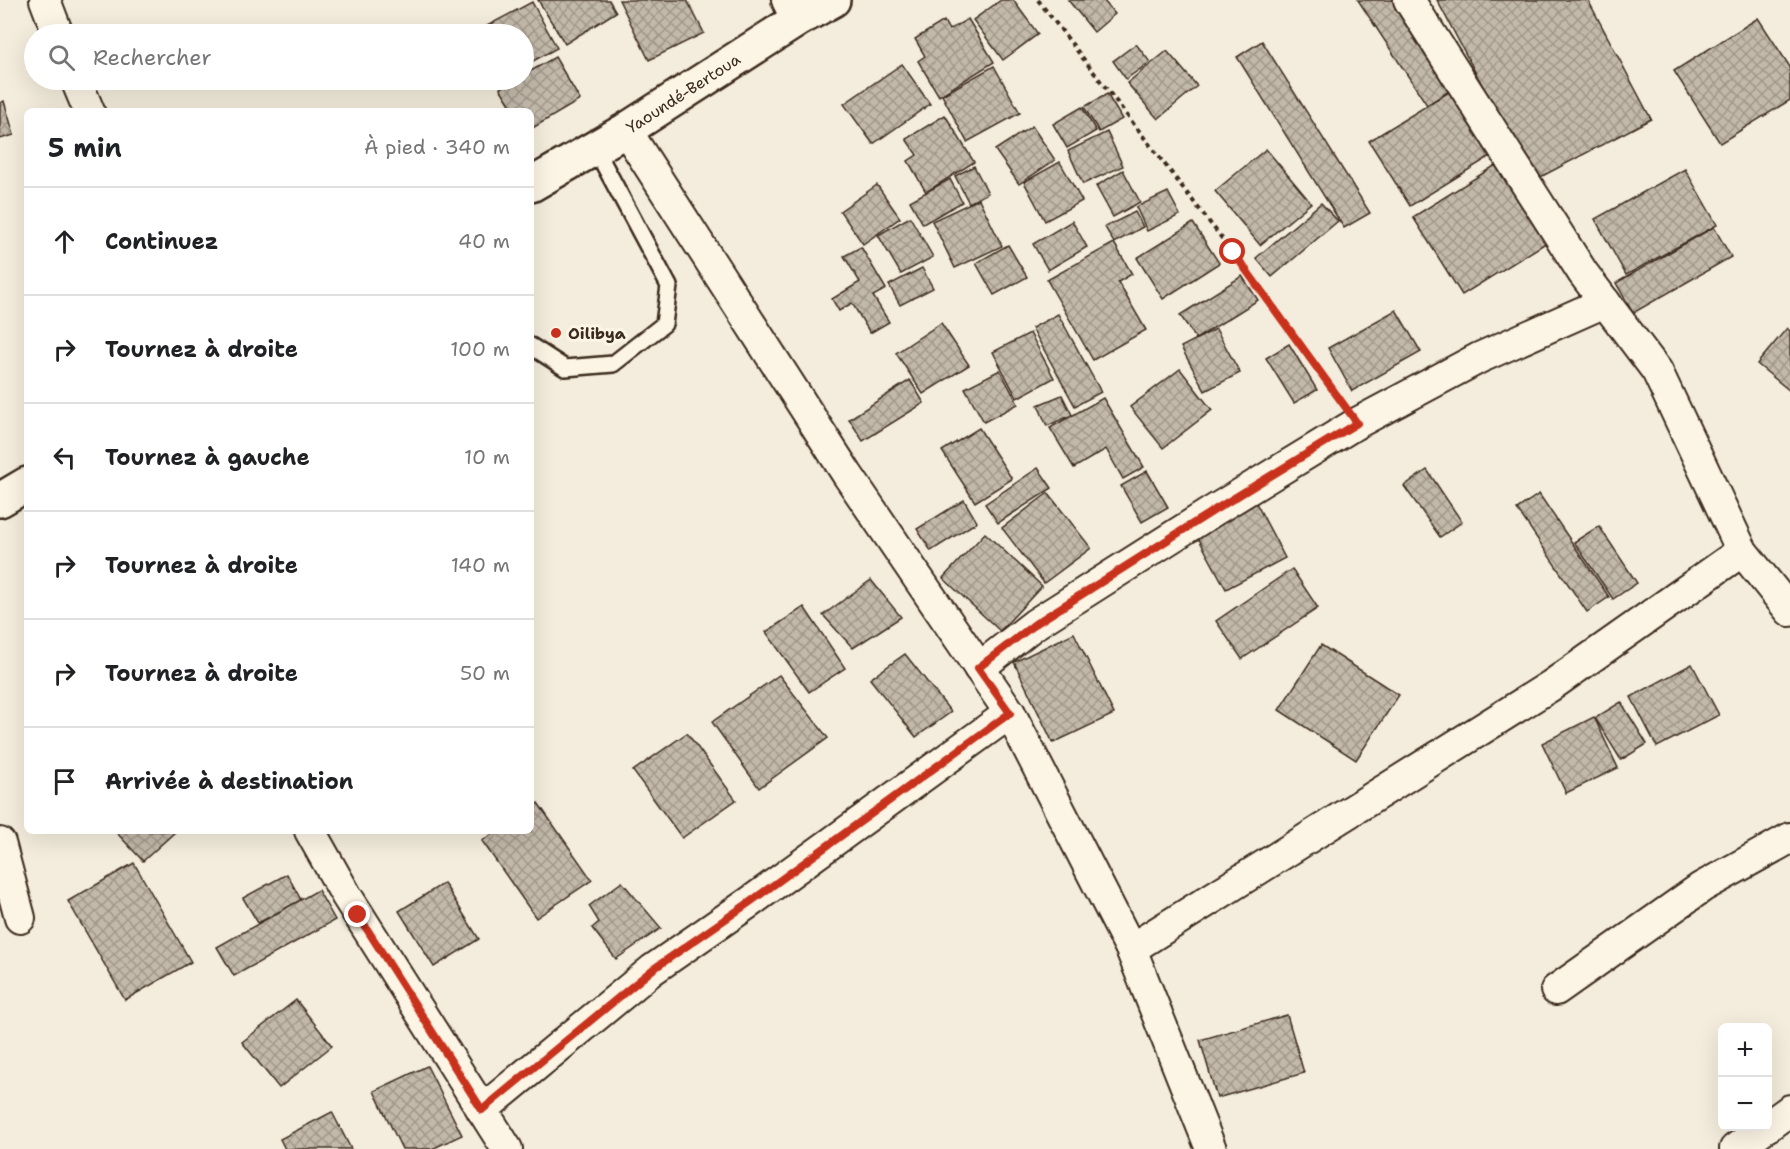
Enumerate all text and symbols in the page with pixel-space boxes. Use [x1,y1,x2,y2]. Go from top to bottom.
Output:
search box [24,24,534,90]
icon: search [45,41,78,74]
text: Rechercher [93,43,212,72]
street label: Yaoundé-Bertoua [622,49,744,138]
text: 5 min [48,130,122,165]
text: À pied · 340 m [364,134,510,160]
icon: ahead [48,225,81,258]
text: Continuez [105,227,218,256]
text: 40 m [458,228,510,254]
route start [1219,238,1245,264]
place label: Oilibya [568,323,626,344]
marker: Oilibya [549,326,563,340]
icon: right [48,333,81,366]
text: Tournez à droite [105,335,298,364]
text: 100 m [450,336,510,362]
icon: left [48,441,81,474]
text: Tournez à gauche [105,443,310,472]
text: 10 m [464,444,510,470]
icon: right [48,549,81,582]
text: Tournez à droite [105,551,298,580]
text: 140 m [451,552,510,578]
icon: right [48,657,81,690]
text: Tournez à droite [105,659,298,688]
text: 50 m [460,660,510,686]
icon: arrive [48,765,81,798]
text: Arrivée à destination [105,767,353,796]
route end [344,901,370,927]
map controls [1718,1023,1772,1131]
button: + [1718,1023,1772,1077]
button: − [1718,1077,1772,1131]

